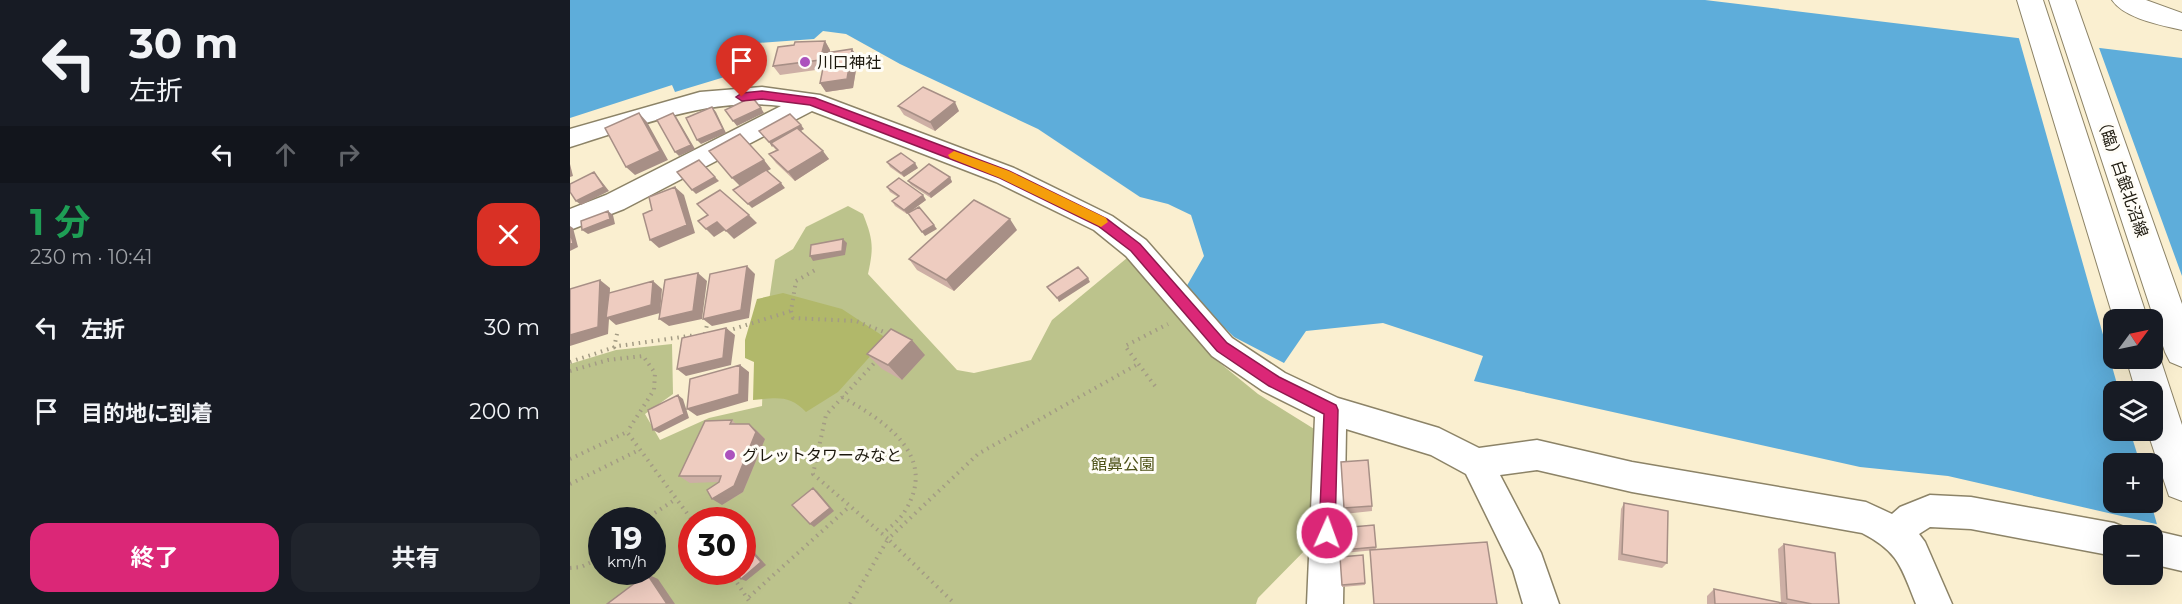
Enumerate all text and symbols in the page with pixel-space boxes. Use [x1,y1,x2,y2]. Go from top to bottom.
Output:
text: 30 m [129,17,238,69]
icon: left [30,24,108,102]
pin [716,35,767,97]
icon: arrive [725,44,758,77]
place label: 川口神社 [817,53,881,72]
marker: 川口神社 [798,55,812,69]
text: 左折 [129,74,183,107]
street label: （臨）白銀北沼線 [2092,112,2152,240]
icon: left [206,138,239,171]
icon: ahead [269,138,302,171]
icon: right [332,138,365,171]
text: 1 分 [30,200,90,244]
button: close [477,203,540,266]
text: 230 m · 10:41 [30,245,153,269]
north arrow [2103,309,2163,369]
map controls [2103,309,2163,585]
icon: left [30,311,63,344]
text: 30 m [484,314,540,341]
text: 左折 [81,316,125,343]
button: layers [2103,381,2163,441]
icon: arrive [30,395,63,428]
text: 200 m [469,398,540,425]
text: 目的地に到着 [81,400,213,427]
place label: グレットタワーみなと [742,446,902,465]
marker: グレットタワーみなと [723,448,737,462]
button: + [2103,453,2163,513]
park label: 館鼻公園 [1091,455,1155,474]
position arrow [1295,501,1359,565]
speed limit sign: 30 [678,507,756,585]
text: 19 [612,520,642,557]
button: 終了 [30,523,279,592]
button: 共有 [291,523,540,592]
button: − [2103,525,2163,585]
text: km/h [607,552,647,571]

